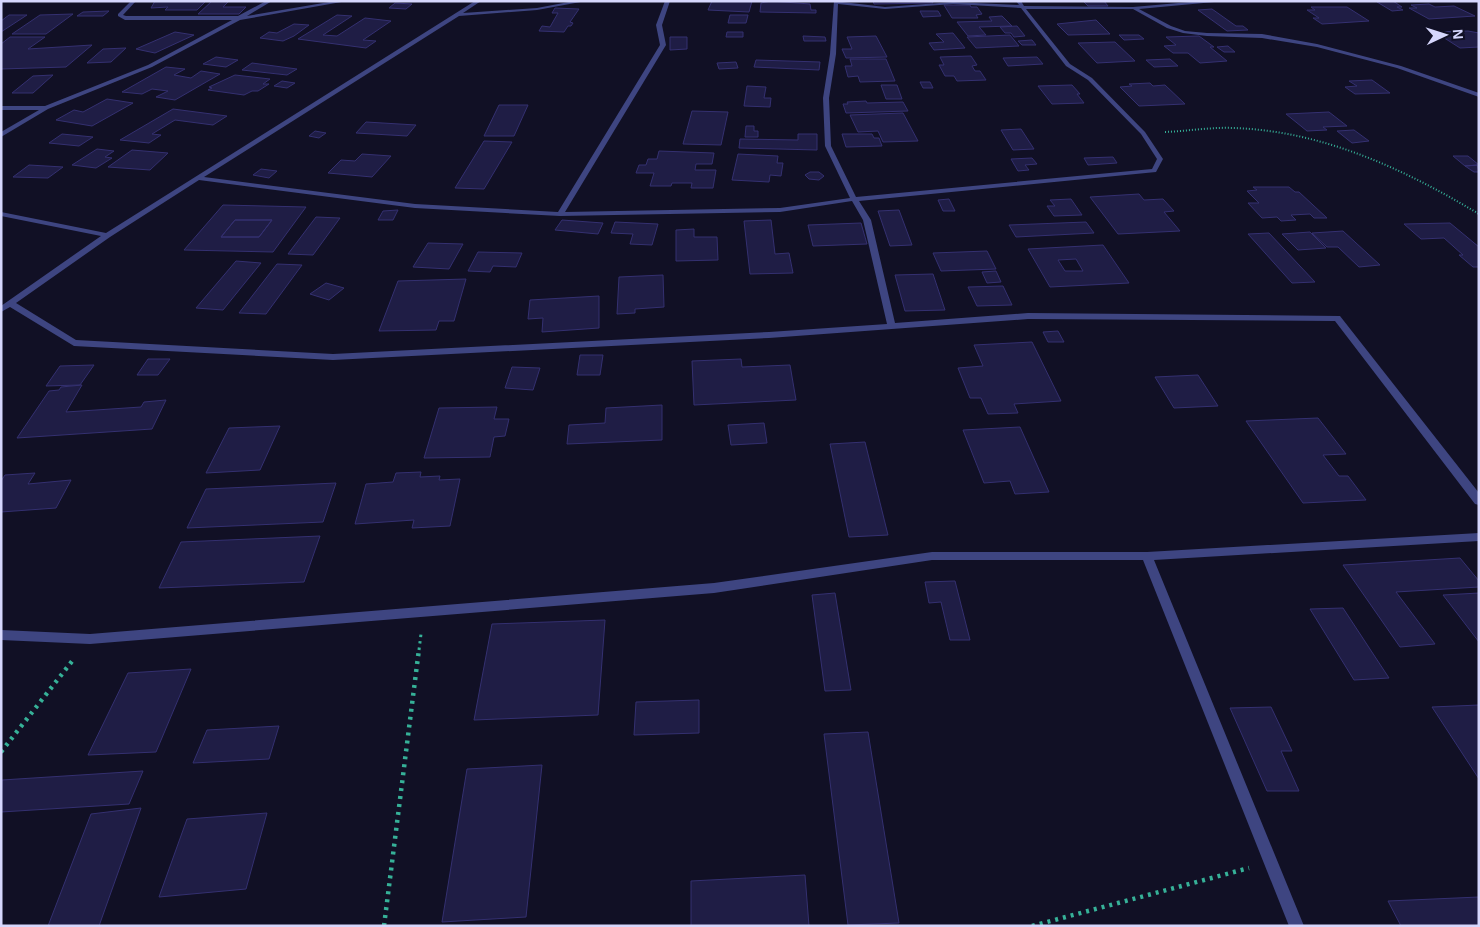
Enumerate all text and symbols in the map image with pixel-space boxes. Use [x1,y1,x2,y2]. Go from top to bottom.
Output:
north arrow [1420,10,1470,60]
text: N [1450,28,1466,40]

